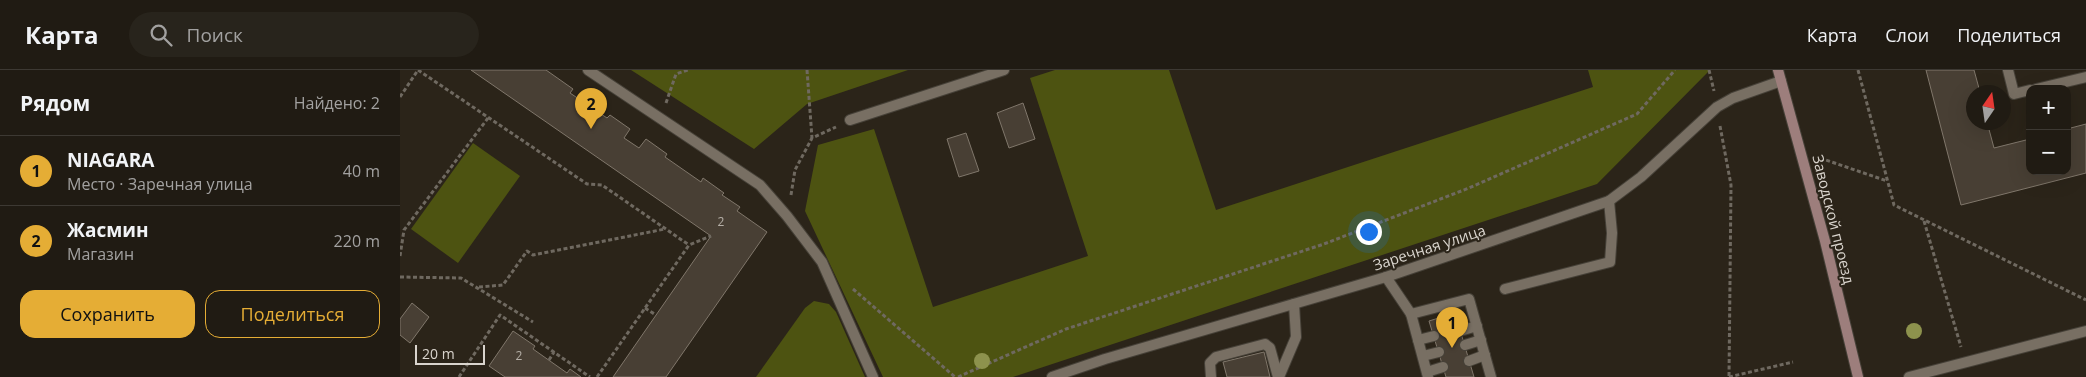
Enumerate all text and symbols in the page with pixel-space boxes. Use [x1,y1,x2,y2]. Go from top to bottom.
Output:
search box [129,12,479,57]
text: Карта [25,18,99,51]
icon: search [147,21,175,49]
text: Поиск [187,22,243,48]
text: Карта [1807,23,1857,47]
text: Слои [1885,23,1929,47]
text: Поделиться [1957,23,2061,47]
north arrow [1966,85,2011,130]
map controls [2026,85,2071,175]
button: + [2026,85,2071,130]
pin: 2 [575,88,607,129]
text: Рядом [20,89,90,117]
text: Найдено: 2 [294,92,380,114]
button: − [2026,130,2071,175]
text: NIAGARA [67,147,154,173]
street label: Заводской проезд [1808,152,1860,286]
text: 1 [31,160,41,182]
text: 40 m [343,160,380,182]
text: Место · Заречная улица [67,173,253,195]
house number: 2 [718,213,725,230]
text: Жасмин [67,217,148,243]
your location [1356,219,1382,245]
street label: Заречная улица [1370,219,1488,275]
text: 2 [31,230,41,252]
text: 220 m [334,230,380,252]
text: Магазин [67,243,134,265]
button: Сохранить [20,290,195,338]
button: Поделиться [205,290,380,338]
pin: 1 [1436,307,1468,348]
scale bar [415,342,485,365]
text: 20 m [422,344,455,363]
house number: 2 [516,347,523,364]

